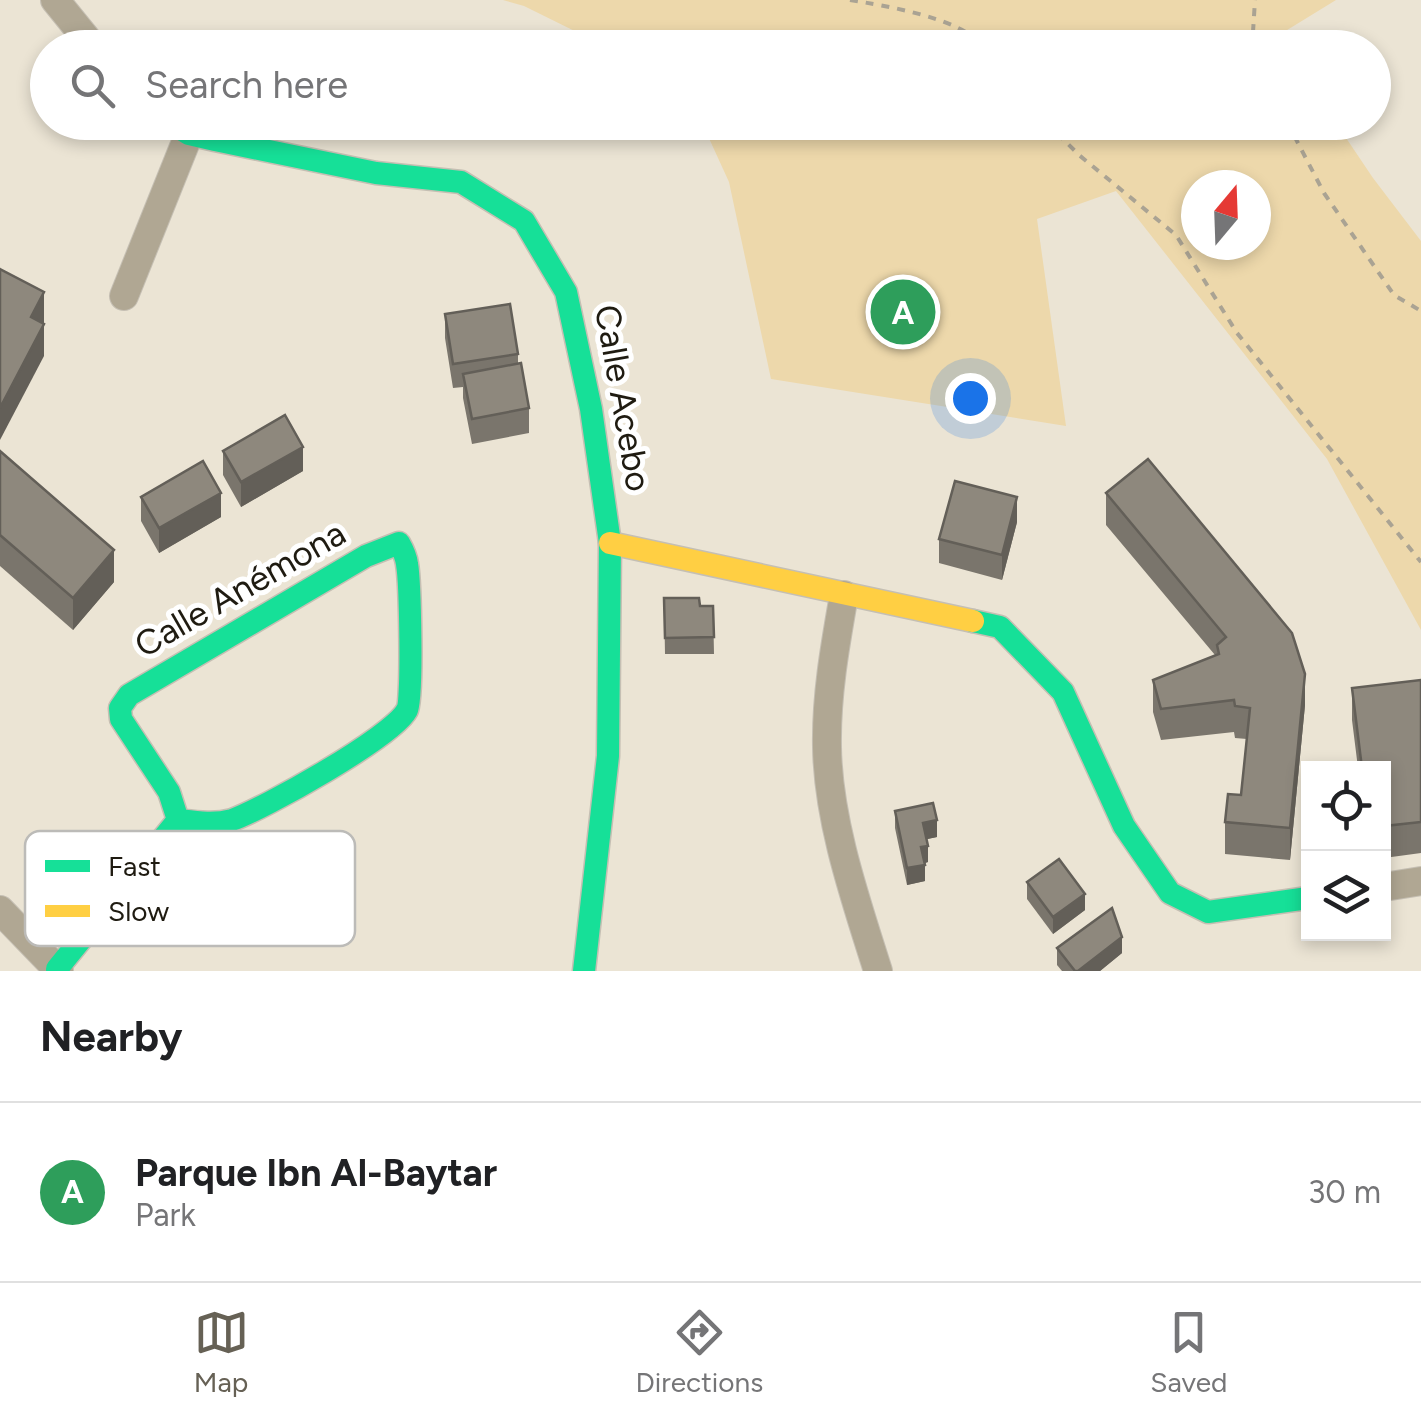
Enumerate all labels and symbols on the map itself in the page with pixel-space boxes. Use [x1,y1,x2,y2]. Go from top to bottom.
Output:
north arrow [1181,170,1271,260]
pin: A [870,274,936,350]
street label: Calle Acebo [586,302,660,494]
your location [945,373,996,424]
street label: Calle Anémona [127,512,353,666]
legend [25,831,355,946]
text: Fast [108,849,161,883]
text: Slow [108,894,169,928]

